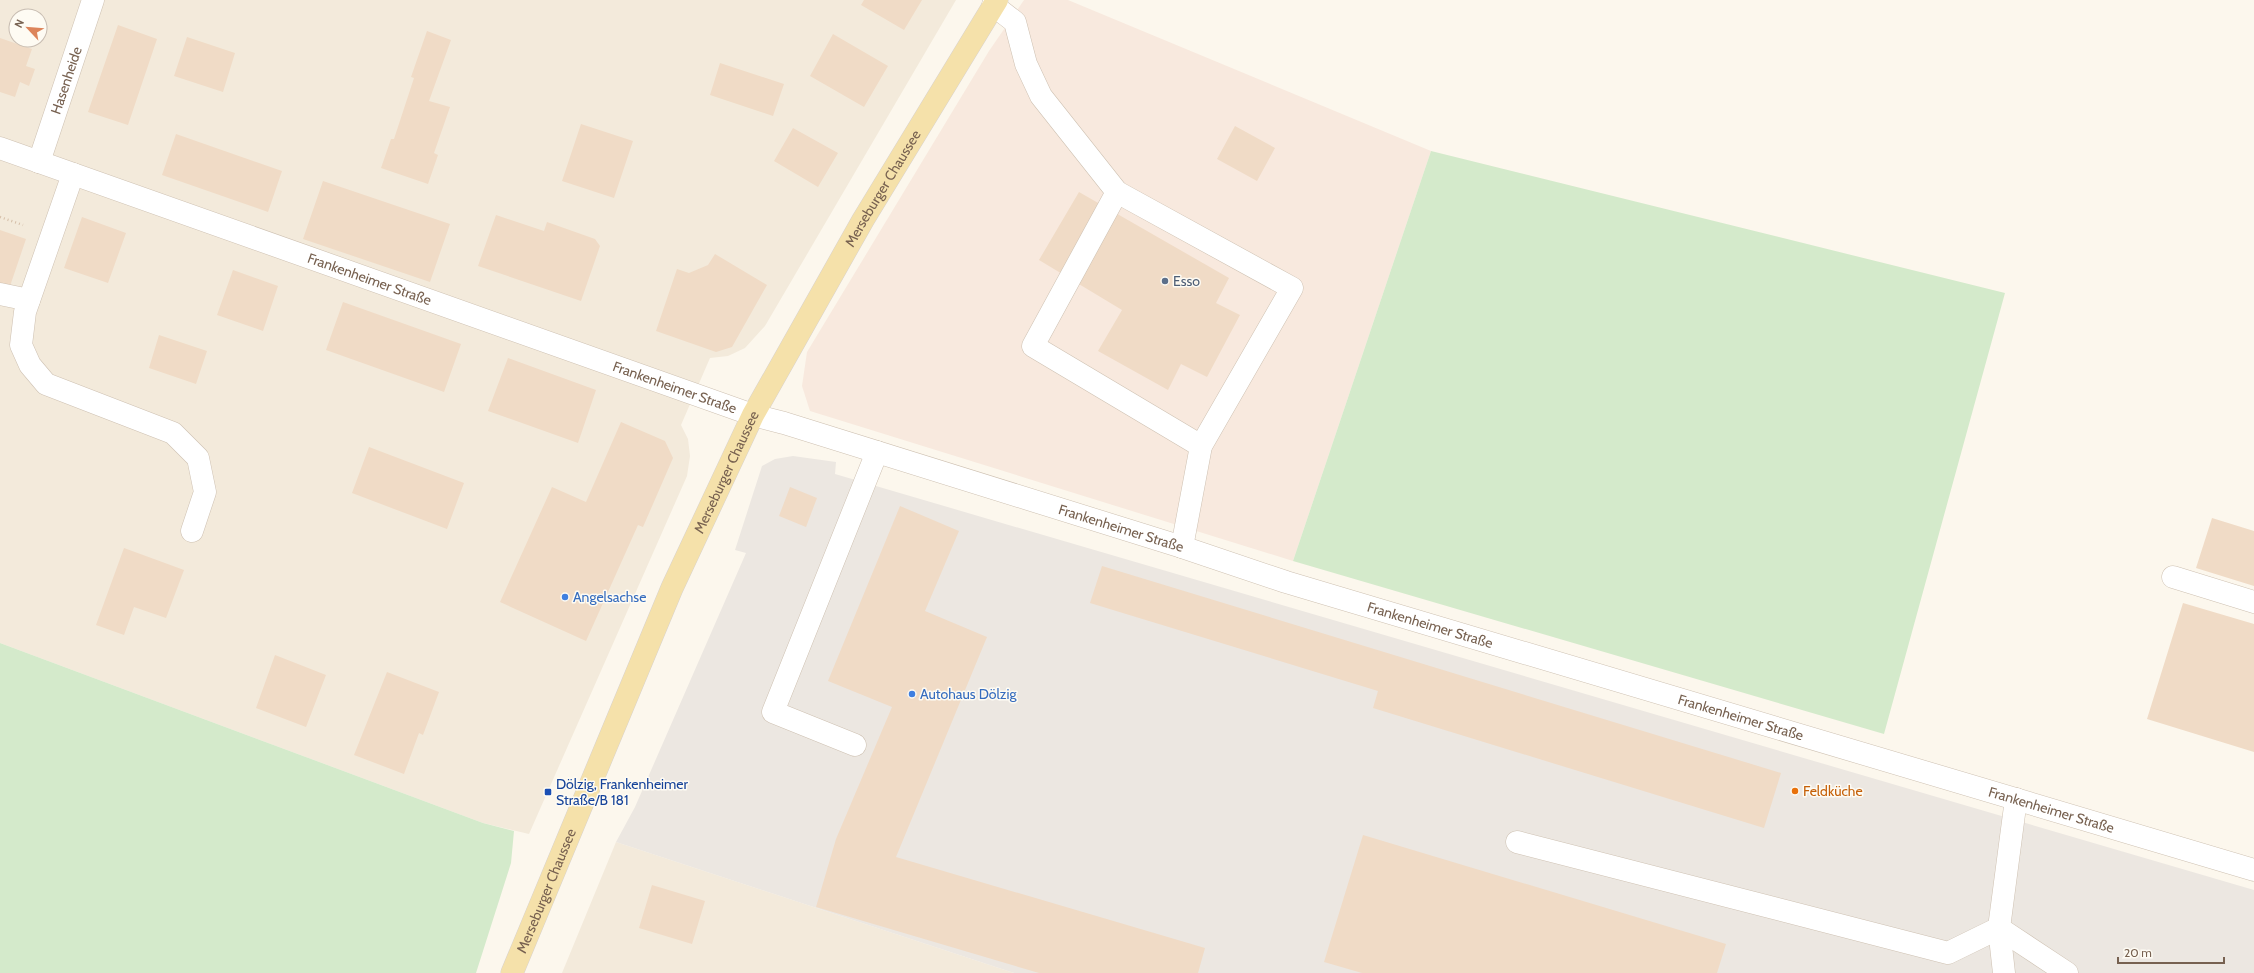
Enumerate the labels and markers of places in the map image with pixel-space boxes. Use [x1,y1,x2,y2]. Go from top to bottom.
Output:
place label: Esso [1173,272,1200,290]
marker: Esso [1160,276,1170,286]
place label: Angelsachse [573,588,646,606]
marker: Angelsachse [560,592,570,602]
place label: Autohaus Dölzig [920,685,1017,703]
marker: Autohaus Dölzig [907,689,917,699]
place label: Dölzig, Frankenheimer Straße/B 181 [556,775,688,809]
place label: Feldküche [1803,782,1863,800]
marker: Feldküche [1790,786,1800,796]
marker: Dölzig, Frankenheimer Straße/B 181 [543,787,553,797]

